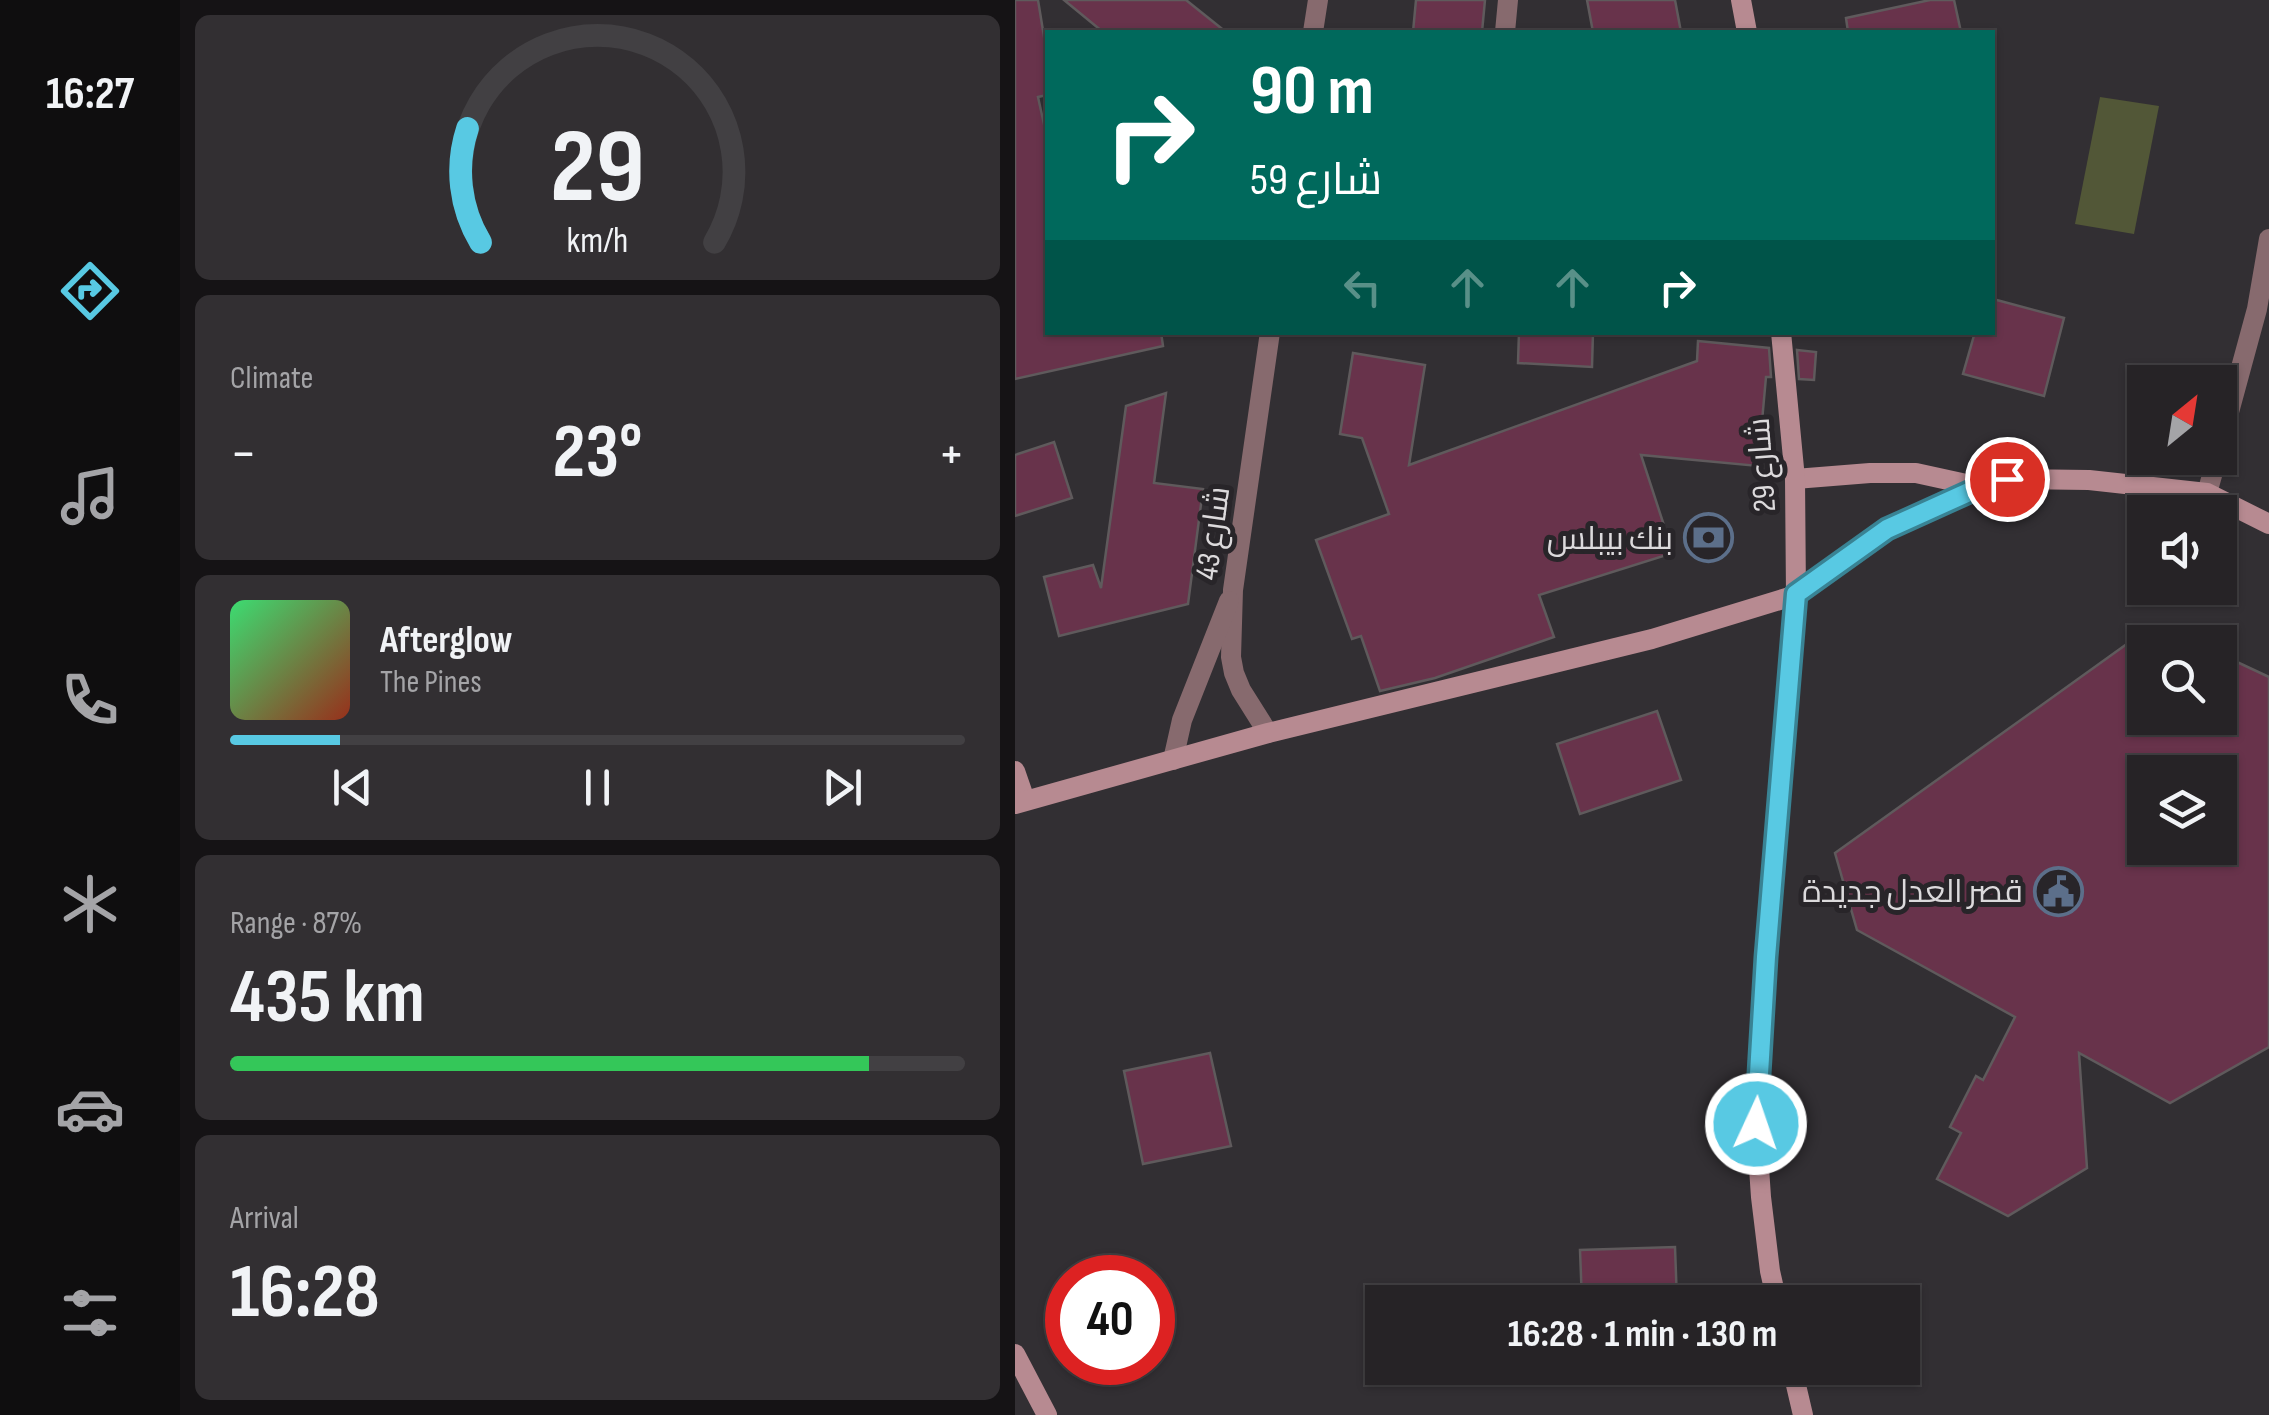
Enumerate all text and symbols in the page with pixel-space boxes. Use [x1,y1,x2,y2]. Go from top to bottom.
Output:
text: 90 m [1250,50,1374,134]
text: 16:27 [46,67,134,122]
icon: right [1085,70,1215,200]
text: 29 [550,106,645,231]
text: شارع 59 [1250,153,1382,208]
text: km/h [567,220,628,263]
icon: directions [55,256,125,326]
icon: left [1335,260,1390,315]
icon: ahead [1440,260,1495,315]
icon: ahead [1545,260,1600,315]
icon: right [1650,260,1705,315]
text: Climate [230,359,313,398]
north arrow [2127,365,2237,475]
map controls [2127,365,2237,865]
text: 23° [552,408,643,499]
street label: شارع 29 [1740,416,1786,513]
text: − [230,421,257,488]
text: + [938,421,965,488]
pin [1965,437,2050,522]
icon: arrive [1980,452,2035,507]
icon: music [55,461,125,531]
street label: شارع 43 [1188,484,1240,583]
button: sound [2127,495,2237,605]
bank icon: بنك بيبلس [1682,512,1734,564]
place label: بنك بيبلس [1547,520,1673,559]
text: Afterglow [380,618,513,663]
button: search [2127,625,2237,735]
text: The Pines [380,663,482,702]
icon: phone [55,665,125,735]
button: layers [2127,755,2237,865]
icon: previous [325,760,380,815]
icon: pause [570,760,625,815]
icon: next [815,760,870,815]
public building icon: قصر العدل جديدة [2032,865,2084,917]
icon: climate [55,869,125,939]
place label: قصر العدل جديدة [1802,873,2023,912]
text: Range · 87% [230,904,362,943]
text: 435 km [230,953,425,1044]
position arrow [1704,1072,1808,1176]
icon: car [55,1074,125,1144]
text: Arrival [230,1199,299,1238]
text: 16:28 [230,1248,380,1339]
speed limit sign: 40 [1045,1255,1175,1385]
icon: filters [55,1278,125,1348]
text: 16:28 · 1 min · 130 m [1508,1312,1777,1357]

